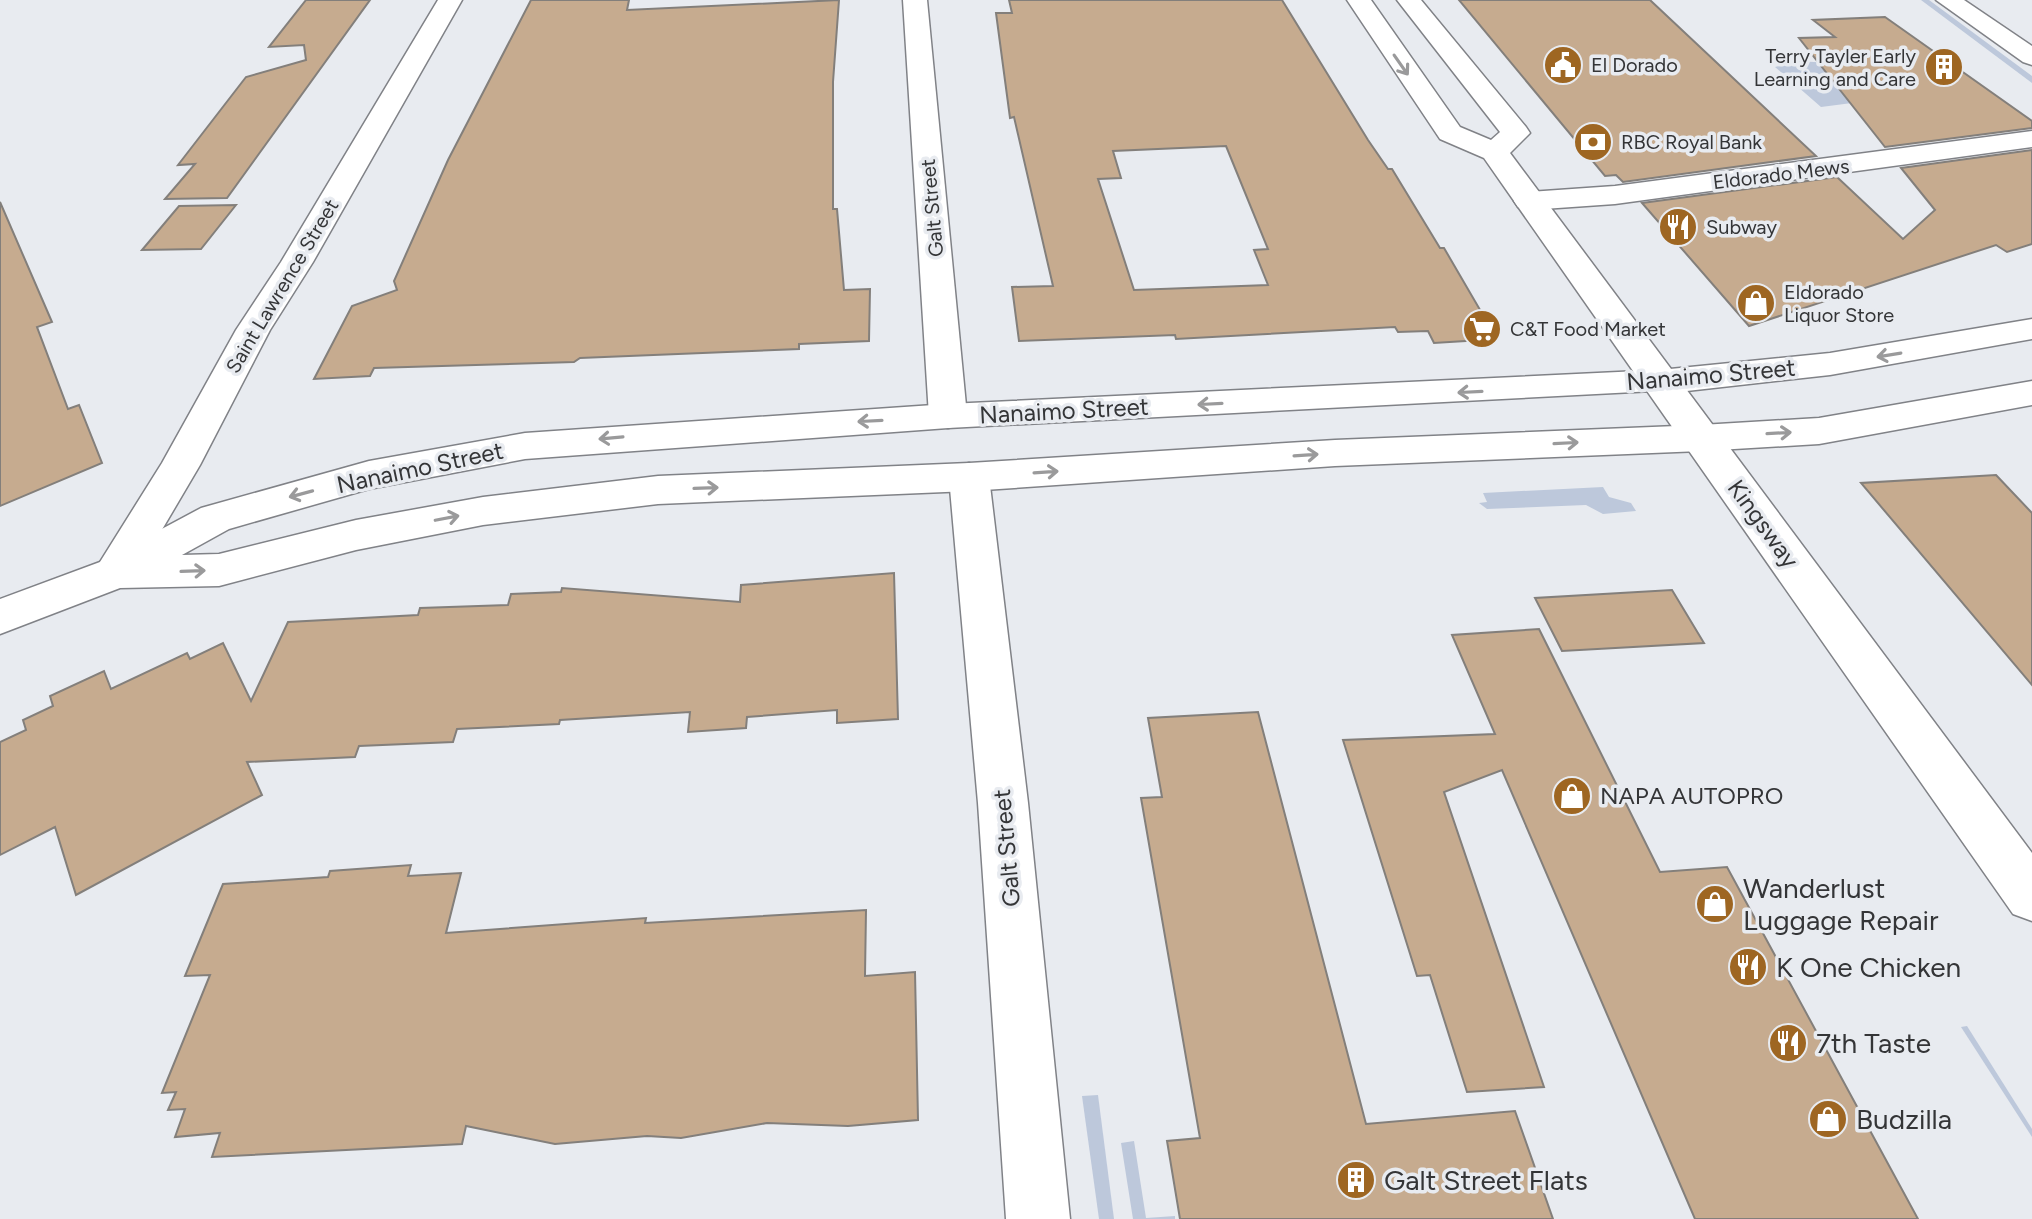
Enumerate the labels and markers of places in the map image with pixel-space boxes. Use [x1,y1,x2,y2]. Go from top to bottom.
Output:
public building icon: El Dorado [1542,44,1584,86]
place label: Terry Tayler Early Learning and Care [1754,44,1916,91]
building icon: Terry Tayler Early Learning and Care [1923,46,1965,88]
place label: El Dorado [1591,53,1678,77]
bank icon: RBC Royal Bank [1572,121,1614,163]
place label: RBC Royal Bank [1621,130,1762,154]
restaurant icon: Subway [1657,206,1699,248]
place label: Subway [1706,215,1777,239]
place label: Eldorado Liquor Store [1784,280,1894,327]
shop icon: Eldorado Liquor Store [1735,282,1777,324]
supermarket icon: C&T Food Market [1461,308,1503,350]
place label: C&T Food Market [1510,317,1666,341]
shop icon: NAPA AUTOPRO [1551,775,1593,817]
place label: NAPA AUTOPRO [1600,781,1783,810]
place label: Wanderlust Luggage Repair [1743,871,1939,937]
shop icon: Wanderlust Luggage Repair [1694,883,1736,925]
restaurant icon: K One Chicken [1727,946,1769,988]
place label: K One Chicken [1776,950,1961,984]
restaurant icon: 7th Taste [1767,1022,1809,1064]
place label: 7th Taste [1816,1026,1931,1060]
shop icon: Budzilla [1807,1098,1849,1140]
place label: Budzilla [1856,1102,1952,1136]
building icon: Galt Street Flats [1335,1159,1377,1201]
place label: Galt Street Flats [1384,1163,1588,1197]

